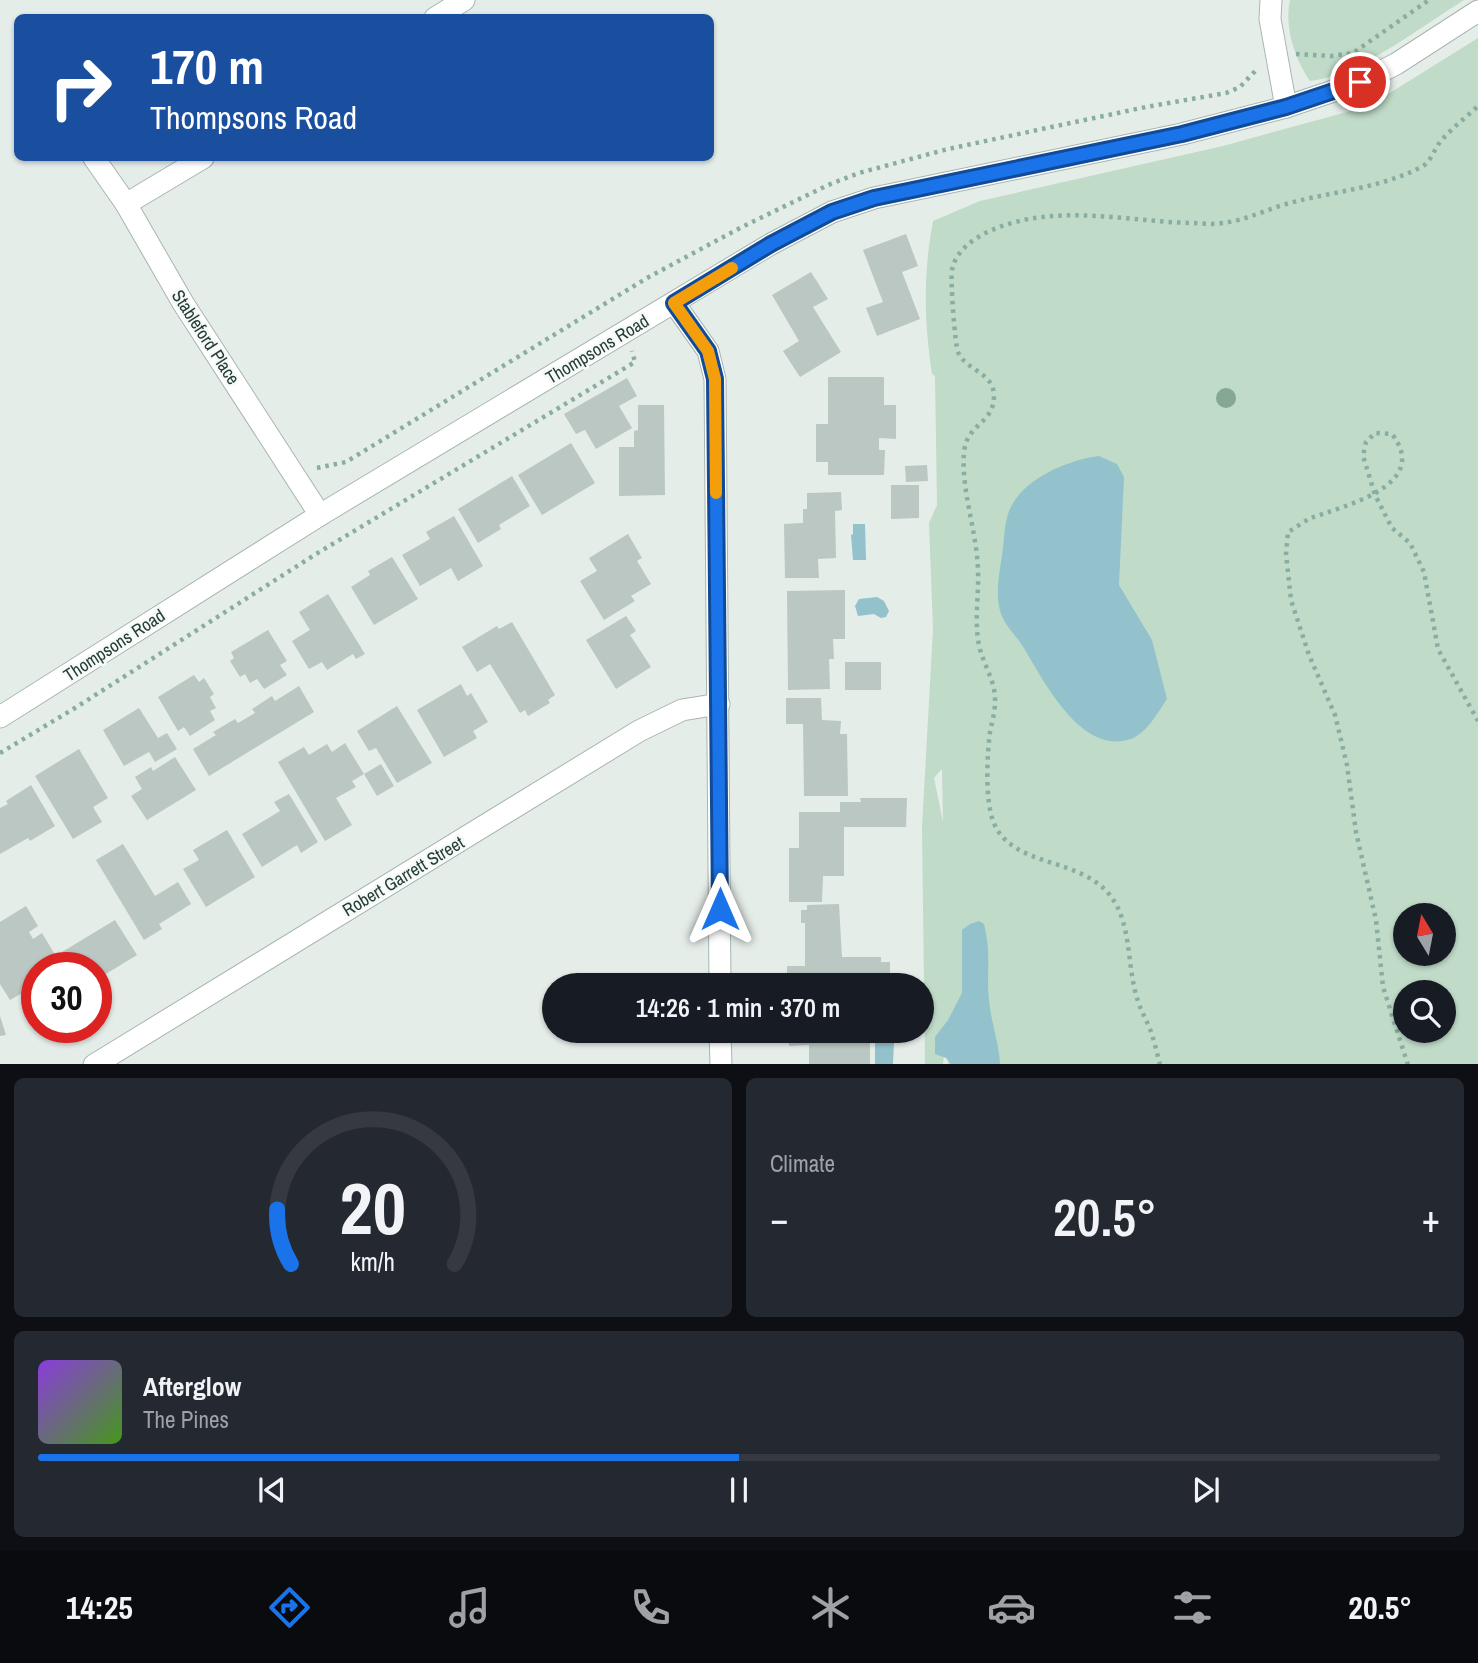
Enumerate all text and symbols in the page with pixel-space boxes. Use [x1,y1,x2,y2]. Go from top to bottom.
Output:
text: 170 m [150,33,264,99]
icon: right [35,42,126,133]
pin [1330,52,1390,112]
icon: arrive [1341,63,1379,101]
text: Thompsons Road [150,96,357,139]
street label: Stableford Place [166,285,246,389]
street label: Thompsons Road [541,308,653,390]
street label: Thompsons Road [58,603,170,687]
street label: Robert Garrett Street [337,830,469,922]
position arrow [683,872,757,946]
north arrow [1393,903,1456,966]
map controls [1393,903,1456,1043]
speed limit sign: 30 [21,952,112,1043]
button: search [1393,980,1456,1043]
text: 14:26 · 1 min · 370 m [636,990,840,1025]
text: Climate [770,1148,835,1179]
text: 20 [340,1159,406,1257]
text: 20.5° [1053,1182,1157,1252]
text: − [770,1193,788,1244]
text: + [1422,1193,1440,1244]
text: km/h [351,1244,395,1278]
text: Afterglow [143,1369,241,1404]
text: The Pines [143,1404,229,1435]
icon: previous [253,1471,291,1509]
icon: pause [720,1471,758,1509]
icon: next [1187,1471,1225,1509]
icon: directions [265,1583,314,1632]
icon: music [445,1583,494,1632]
icon: phone [626,1583,675,1632]
icon: climate [806,1583,855,1632]
icon: car [987,1583,1036,1632]
icon: filters [1168,1583,1217,1632]
text: 14:25 [66,1586,133,1629]
text: 20.5° [1348,1586,1412,1629]

